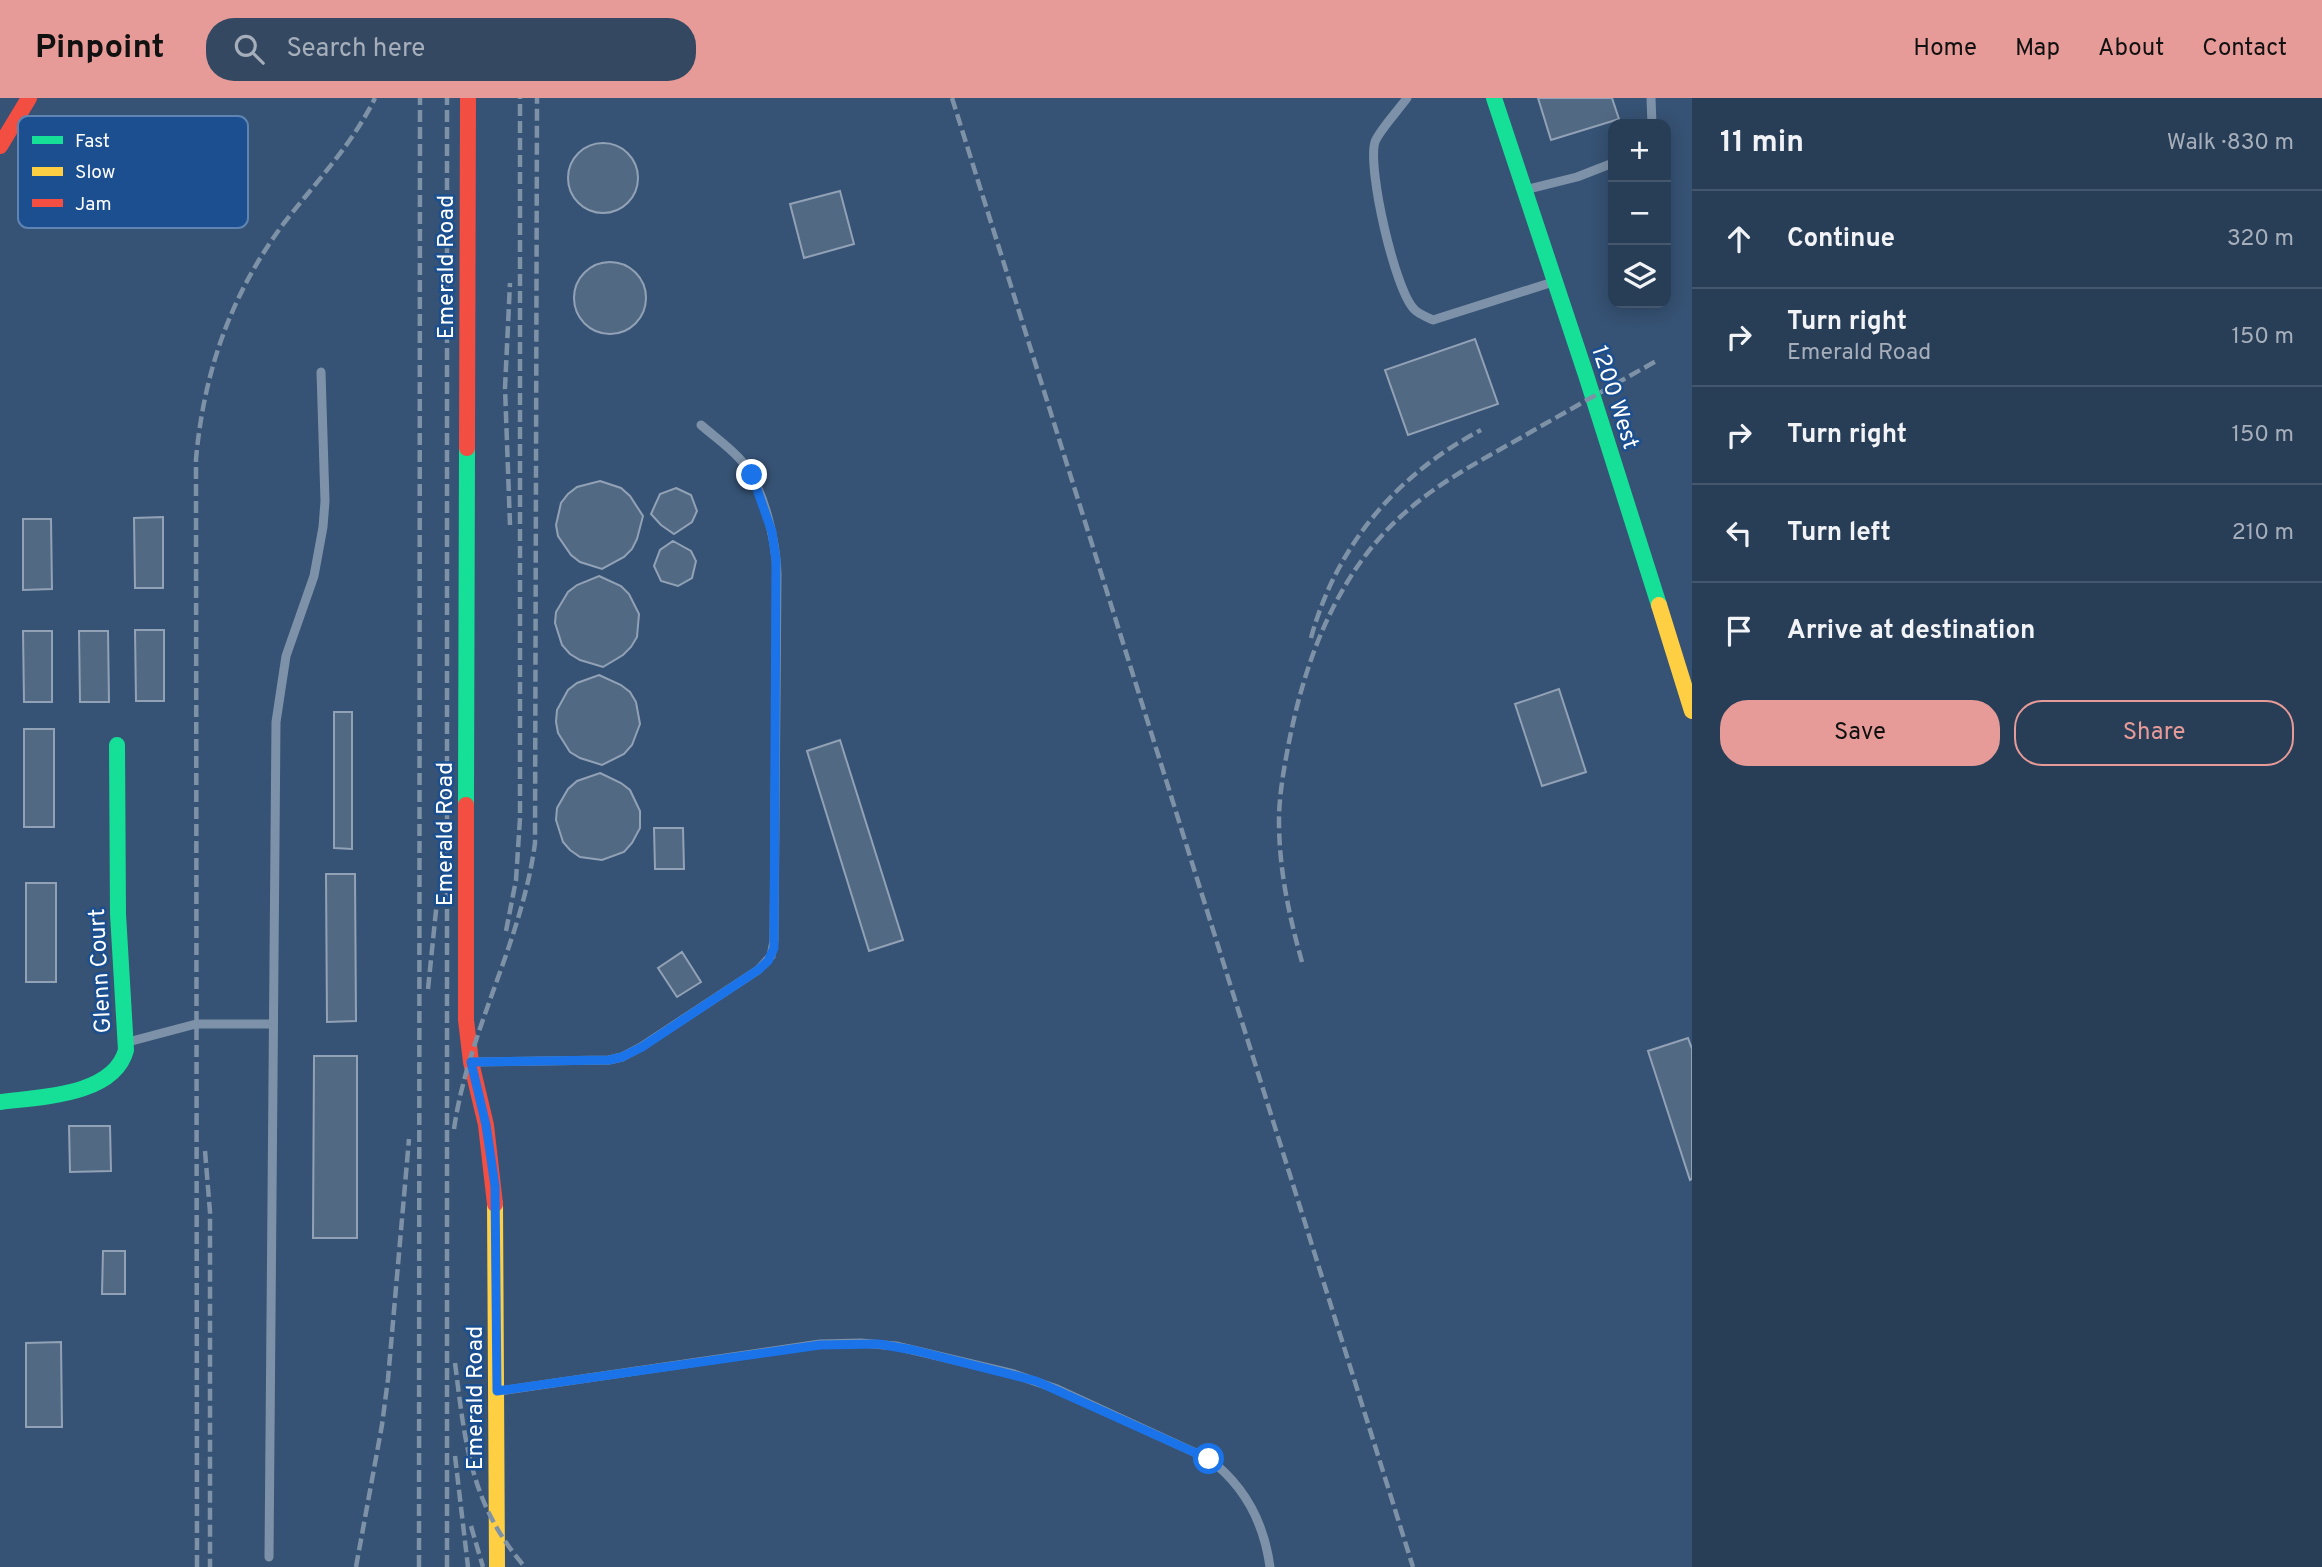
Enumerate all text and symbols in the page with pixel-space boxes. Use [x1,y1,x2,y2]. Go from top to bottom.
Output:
search box [206,18,696,81]
text: Pinpoint [35,28,164,70]
icon: search [230,30,268,68]
text: Search here [286,33,425,66]
text: Home [1913,34,1977,64]
text: Map [2015,34,2060,64]
text: About [2098,34,2164,64]
text: Contact [2202,34,2287,64]
legend [18,116,248,228]
map controls [1608,119,1671,308]
button: + [1608,119,1671,182]
text: 11 min [1720,125,1804,162]
text: Walk · 830 m [2167,129,2294,158]
text: Fast [75,130,110,154]
text: Slow [75,161,115,185]
button: − [1608,182,1671,245]
text: Jam [75,193,112,217]
street label: Emerald Road [433,195,462,339]
icon: ahead [1720,220,1758,258]
text: Continue [1787,223,1895,256]
text: 320 m [2227,225,2294,254]
button: layers [1608,245,1671,308]
text: Turn right [1787,306,1907,339]
icon: right [1720,318,1758,356]
text: 150 m [2232,323,2294,352]
text: Emerald Road [1787,339,1931,368]
street label: 1200 West [1583,342,1644,453]
icon: right [1720,416,1758,454]
text: Turn right [1787,419,1907,452]
text: 150 m [2232,421,2294,450]
route end [736,459,767,490]
icon: left [1720,514,1758,552]
text: Turn left [1787,517,1891,550]
text: 210 m [2232,519,2294,548]
icon: arrive [1720,612,1758,650]
text: Arrive at destination [1787,615,2035,648]
button: Save [1720,700,2000,766]
button: Share [2014,700,2294,766]
street label: Emerald Road [432,762,461,906]
street label: Glenn Court [84,908,119,1034]
street label: Emerald Road [462,1326,491,1470]
route start [1193,1443,1224,1474]

